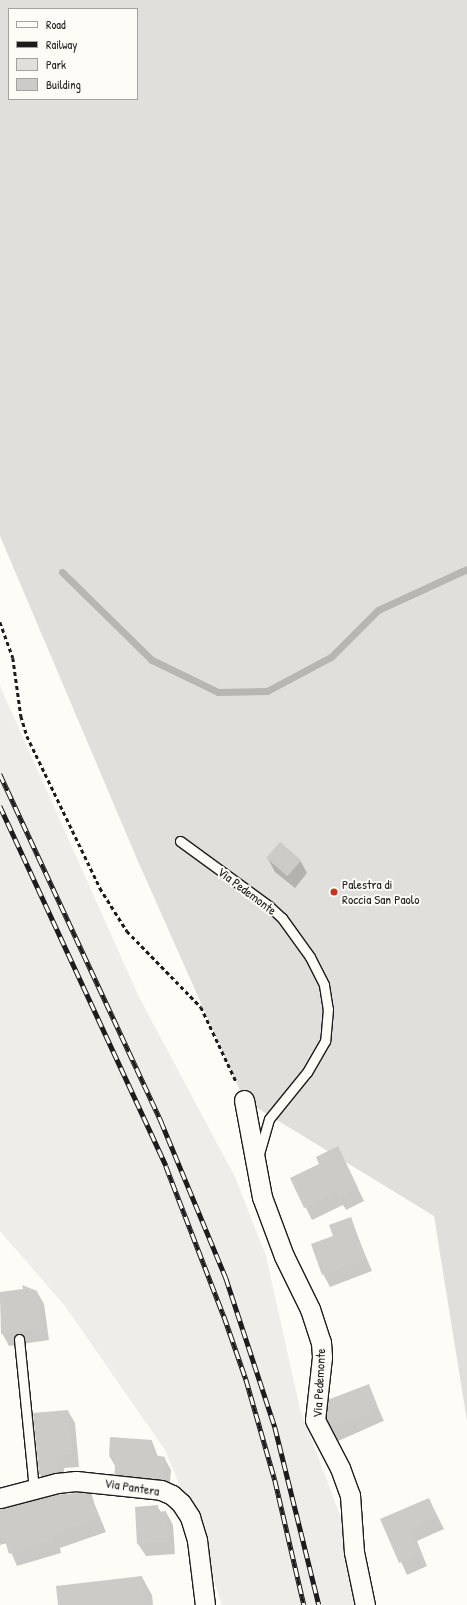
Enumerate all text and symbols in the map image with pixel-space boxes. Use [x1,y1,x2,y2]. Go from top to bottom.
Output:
legend [8,8,138,100]
text: Road [46,16,66,33]
text: Railway [46,36,77,53]
text: Park [46,56,66,73]
text: Building [46,76,81,93]
street label: Via Pedemonte [215,864,279,918]
place label: Palestra di Roccia San Paolo [342,877,419,908]
marker: Palestra di Roccia San Paolo [329,887,339,897]
street label: Via Pedemonte [309,1348,329,1418]
street label: Via Pantera [103,1475,161,1499]

